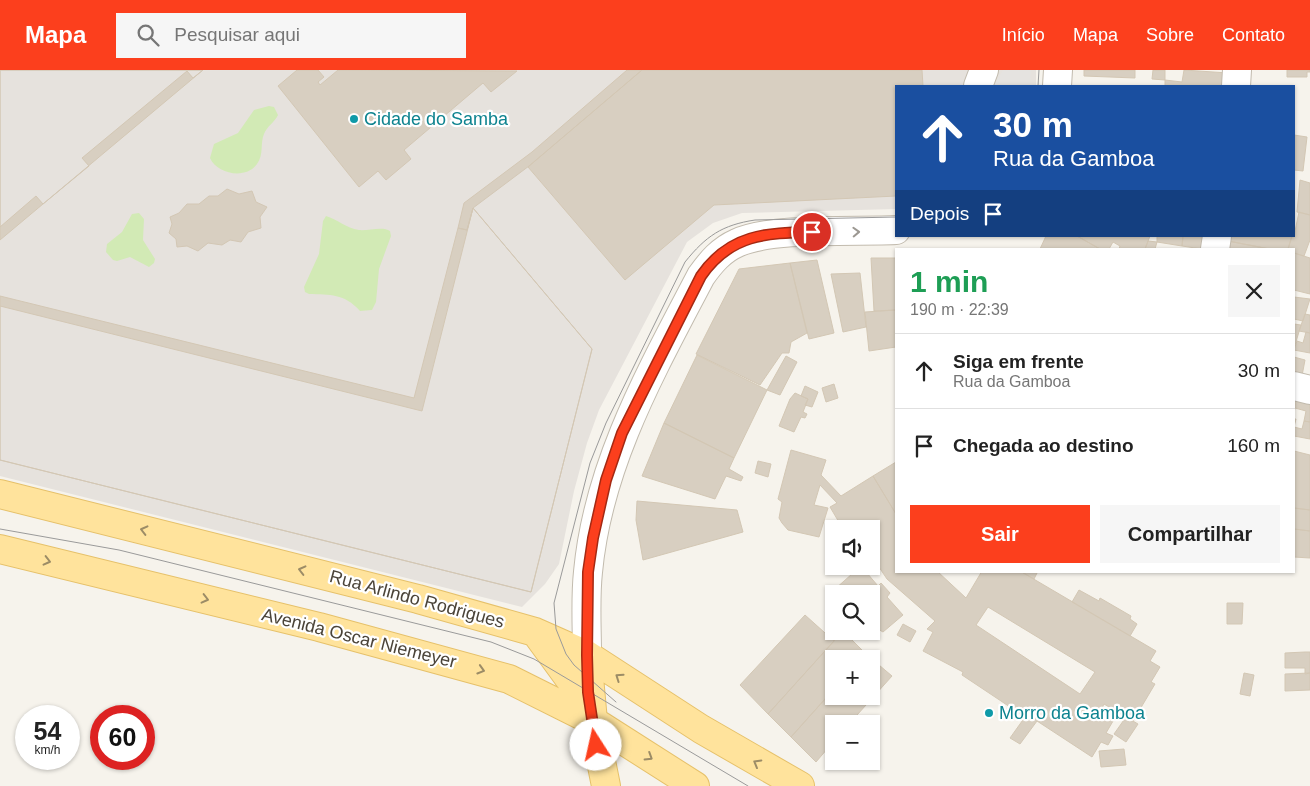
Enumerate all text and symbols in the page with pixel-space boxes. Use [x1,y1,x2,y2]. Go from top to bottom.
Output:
search box [116,13,466,58]
text: Mapa [25,21,86,48]
icon: search [134,21,162,49]
text: Pesquisar aqui [174,24,300,45]
text: Início [1002,25,1045,45]
text: Mapa [1073,25,1118,45]
text: Sobre [1146,25,1194,45]
text: Contato [1222,25,1285,45]
icon: ahead [910,105,975,170]
text: 30 m [993,105,1073,144]
place label: Cidade do Samba [364,109,509,129]
marker: Cidade do Samba [348,113,360,125]
text: Rua da Gamboa [993,146,1154,171]
icon: arrive [979,200,1007,228]
text: Depois [910,203,969,224]
pin [791,211,833,253]
icon: arrive [798,218,826,246]
one-way arrow [852,226,860,237]
text: 1 min [910,265,988,298]
button: close [1228,265,1280,317]
text: 190 m · 22:39 [910,301,1009,318]
text: Siga em frente [953,351,1084,372]
icon: ahead [910,357,938,385]
text: 30 m [1238,360,1280,381]
text: Rua da Gamboa [953,373,1070,390]
icon: arrive [910,432,938,460]
text: Chegada ao destino [953,435,1134,456]
text: 160 m [1227,435,1280,456]
button: Sair [910,505,1090,563]
button: Compartilhar [1100,505,1280,563]
map controls [825,520,880,770]
button: sound [825,520,880,575]
one-way arrow [140,525,149,536]
one-way arrow [43,555,52,566]
one-way arrow [298,565,306,575]
street label: Rua Arlindo Rodrigues [327,566,507,632]
button: search [825,585,880,640]
one-way arrow [201,593,210,604]
street label: Avenida Oscar Niemeyer [260,604,458,672]
button: + [825,650,880,705]
one-way arrow [477,665,485,675]
one-way arrow [615,674,625,683]
place label: Morro da Gamboa [999,703,1146,723]
speed limit sign: 60 [90,705,155,770]
marker: Morro da Gamboa [983,707,995,719]
button: − [825,715,880,770]
text: 54 [34,717,61,745]
position arrow [569,718,621,770]
text: km/h [34,743,61,757]
one-way arrow [643,750,652,760]
one-way arrow [753,759,762,769]

